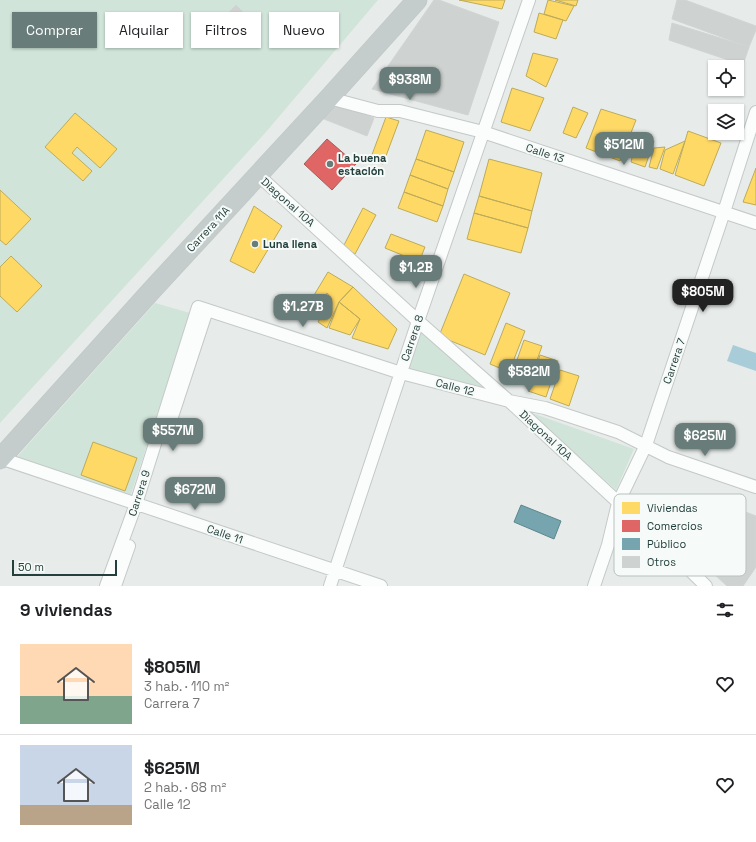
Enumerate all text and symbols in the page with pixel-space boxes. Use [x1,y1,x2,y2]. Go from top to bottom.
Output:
chip: Comprar [12,12,97,48]
chip: Alquilar [105,12,183,48]
chip: Filtros [191,12,261,48]
chip: Nuevo [269,12,339,48]
map controls [708,60,744,140]
button: locate [708,60,744,96]
pin: $938M [382,67,438,101]
text: $938M [388,71,432,88]
button: layers [708,104,744,140]
pin: $512M [596,132,652,166]
text: $512M [604,136,644,153]
street label: Calle 13 [524,140,566,166]
place label: La buena estación [338,151,387,178]
marker: La buena estación [325,159,335,169]
street label: Diagonal 10A [258,174,318,230]
street label: Carrera 11A [183,203,233,255]
place label: Luna llena [263,237,318,251]
marker: Luna llena [250,239,260,249]
pin: $1.2B [388,255,444,289]
text: $1.2B [399,259,433,276]
pin: $805M [675,279,731,313]
text: $805M [681,283,725,300]
pin: $1.27B [270,294,336,328]
text: $1.27B [282,298,324,315]
street label: Carrera 8 [398,313,426,363]
street label: Carrera 7 [660,336,688,386]
pin: $582M [501,359,557,393]
text: $582M [508,363,550,380]
street label: Calle 12 [434,375,476,399]
street label: Diagonal 10A [517,407,575,463]
pin: $557M [145,418,201,452]
text: $557M [152,422,194,439]
pin: $625M [677,423,733,457]
text: $625M [684,427,726,444]
street label: Carrera 9 [125,468,153,518]
pin: $672M [167,477,223,511]
text: $672M [174,481,216,498]
legend [614,494,746,576]
text: Viviendas [647,501,698,515]
text: Comercios [647,519,703,533]
street label: Calle 11 [205,521,245,547]
text: Público [647,537,686,551]
text: Otros [647,555,676,569]
scale bar [12,558,117,577]
text: 50 m [18,560,44,574]
text: 9 viviendas [20,599,112,621]
icon: filters [714,599,736,621]
text: $805M [144,656,201,678]
icon: home [52,660,100,708]
icon: heart [714,673,736,695]
text: 3 hab. · 110 m² [144,678,229,695]
text: Carrera 7 [144,695,200,712]
text: $625M [144,757,200,779]
icon: home [52,761,100,809]
icon: heart [714,774,736,796]
text: 2 hab. · 68 m² [144,779,226,796]
text: Calle 12 [144,796,191,813]

